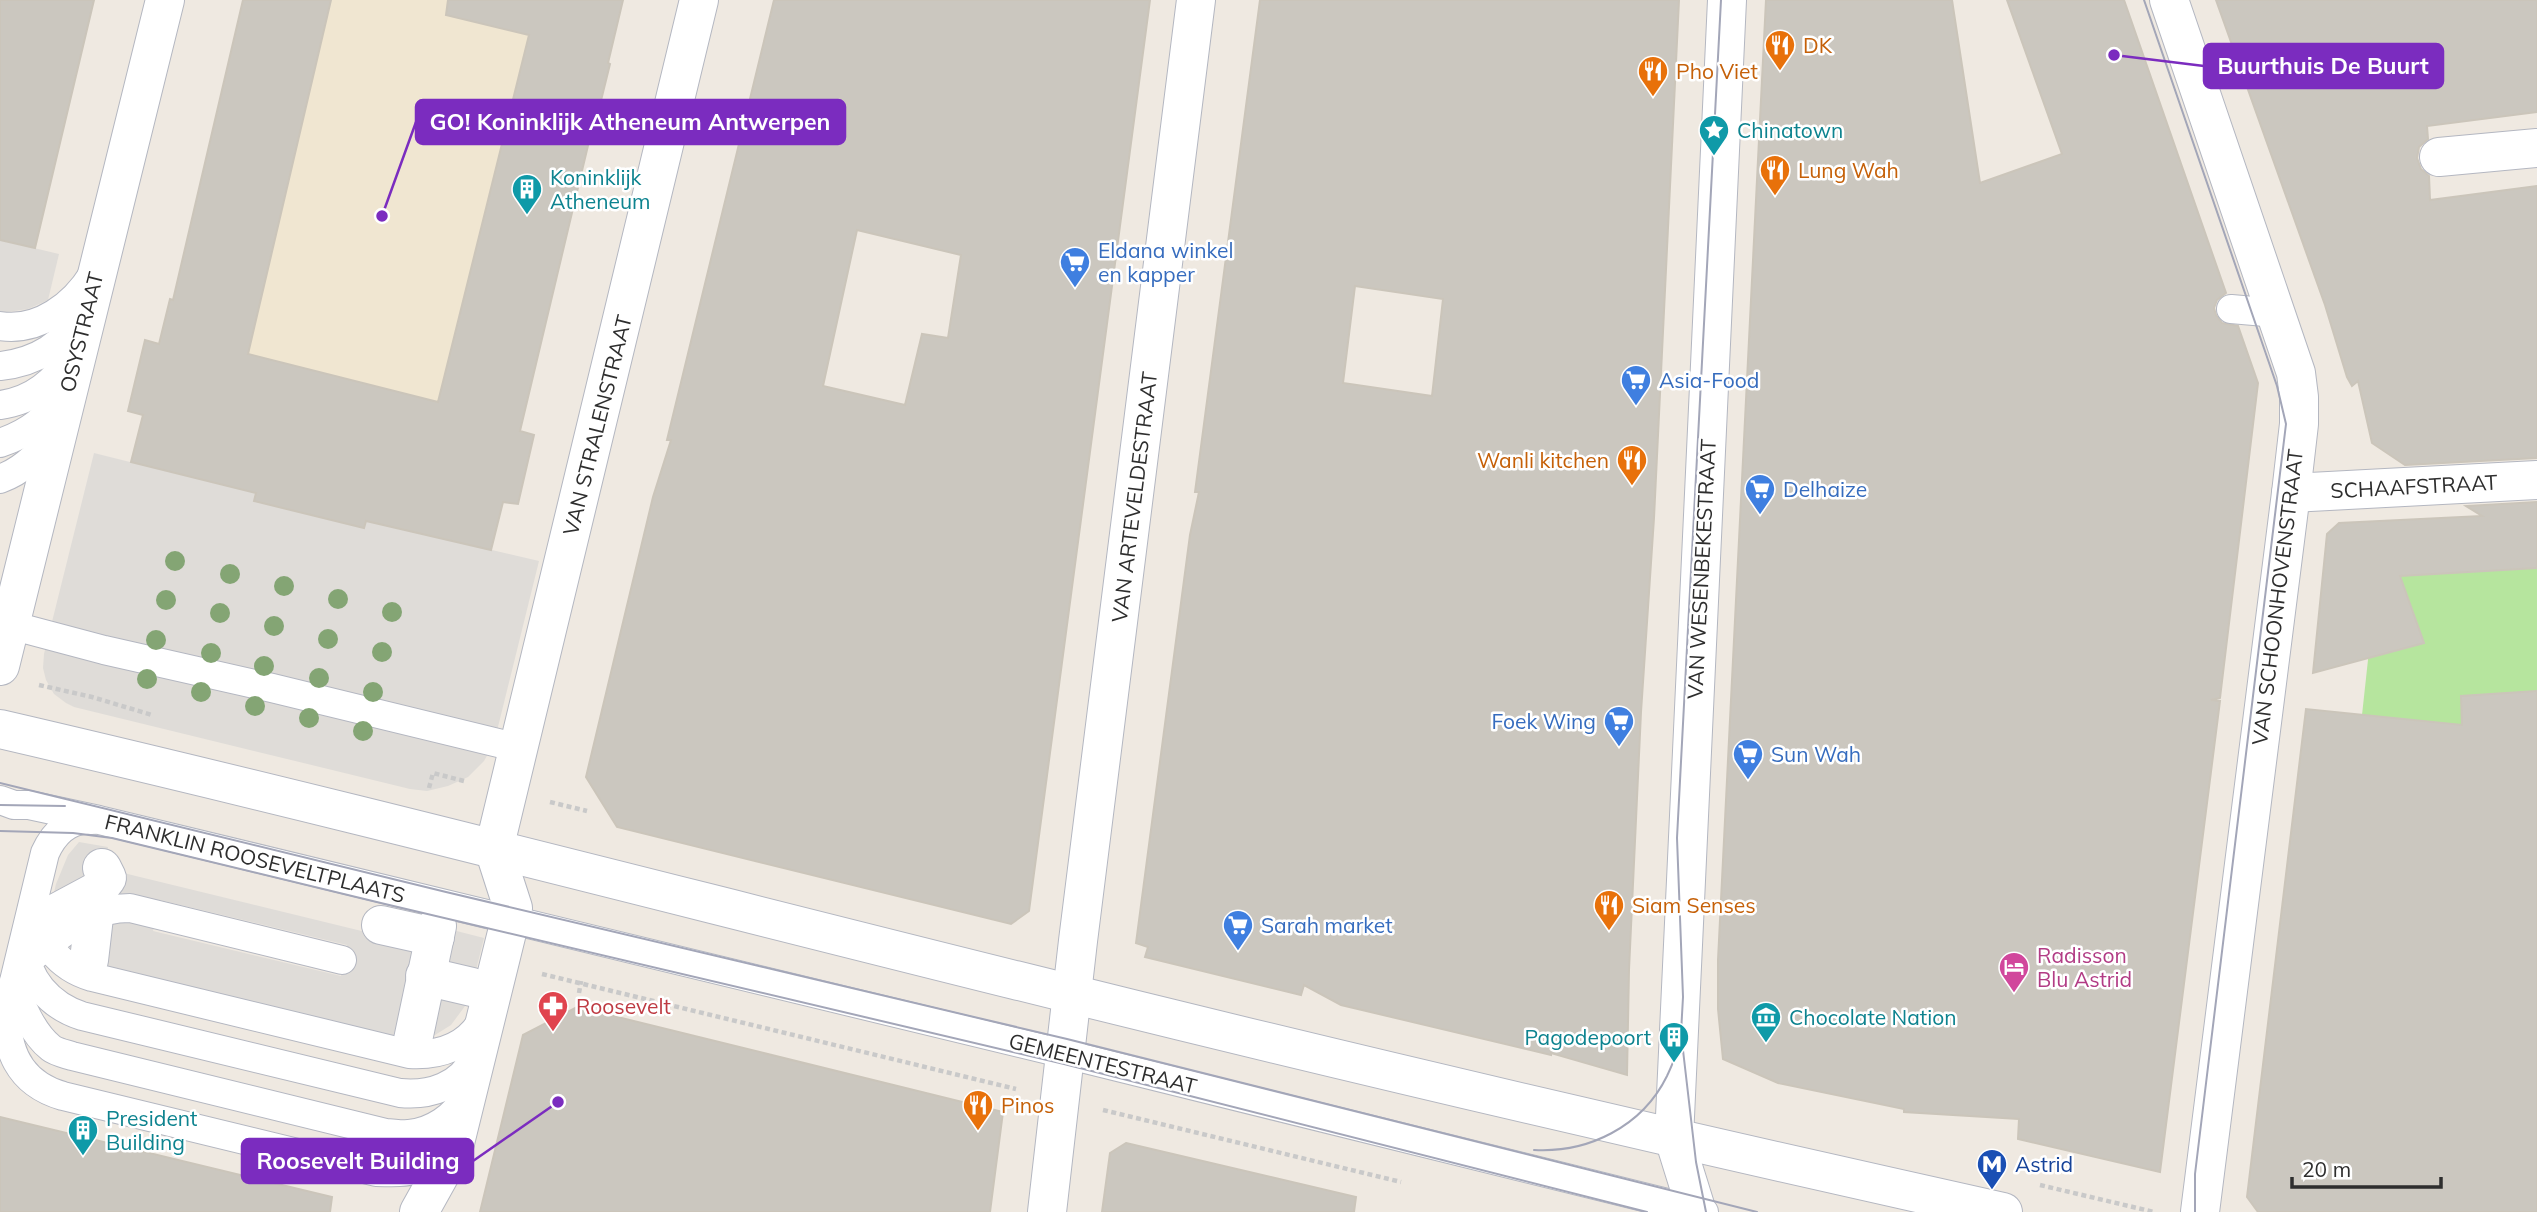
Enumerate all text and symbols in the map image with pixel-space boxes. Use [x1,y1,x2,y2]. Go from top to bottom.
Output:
restaurant icon: DK [1763,28,1797,72]
place label: DK [1803,32,1833,58]
callout: Buurthuis De Buurt [2204,44,2443,88]
text: Buurthuis De Buurt [2217,51,2429,80]
restaurant icon: Pho Viet [1636,54,1670,98]
place label: Pho Viet [1676,58,1758,84]
callout: GO! Koninklijk Atheneum Antwerpen [416,100,845,144]
text: GO! Koninklijk Atheneum Antwerpen [430,107,830,136]
place icon: Chinatown [1697,113,1731,157]
place label: Chinatown [1737,117,1843,143]
restaurant icon: Lung Wah [1758,153,1792,197]
place label: Lung Wah [1798,157,1899,183]
place label: Koninklijk Atheneum [550,164,651,214]
building icon: Koninklijk Atheneum [510,172,544,216]
place label: Eldana winkel en kapper [1098,237,1233,287]
supermarket icon: Eldana winkel en kapper [1058,245,1092,289]
street label: OSYSTRAAT [54,269,109,395]
street label: VAN STRALENSTRAAT [557,312,637,538]
supermarket icon: Asia-Food [1619,363,1653,407]
place label: Asia-Food [1659,367,1759,393]
street label: VAN ARTEVELDESTRAAT [1106,370,1162,624]
street label: VAN WESENBEKESTRAAT [1681,438,1721,700]
restaurant icon: Wanli kitchen [1615,443,1649,487]
place label: Wanli kitchen [1477,447,1609,473]
street label: VAN SCHOONHOVENSTRAAT [2246,447,2308,747]
street label: SCHAAFSTRAAT [2330,469,2499,503]
supermarket icon: Delhaize [1743,472,1777,516]
place label: Delhaize [1783,476,1867,502]
supermarket icon: Foek Wing [1602,704,1636,748]
place label: Foek Wing [1492,708,1596,734]
supermarket icon: Sun Wah [1731,737,1765,781]
place label: Sun Wah [1771,741,1861,767]
street label: FRANKLIN ROOSEVELTPLAATS [102,808,408,908]
restaurant icon: Siam Senses [1592,888,1626,932]
place label: Siam Senses [1632,892,1756,918]
supermarket icon: Sarah market [1221,908,1255,952]
place label: Sarah market [1261,912,1393,938]
place label: Radisson Blu Astrid [2037,942,2132,992]
hotel icon: Radisson Blu Astrid [1997,950,2031,994]
pharmacy icon: Roosevelt [536,989,570,1033]
place label: Roosevelt [576,993,671,1019]
museum icon: Chocolate Nation [1749,1000,1783,1044]
place label: Chocolate Nation [1789,1004,1957,1030]
building icon: Pagodepoort [1657,1020,1691,1064]
place label: Pagodepoort [1524,1024,1651,1050]
street label: GEMEENTESTRAAT [1006,1027,1200,1099]
restaurant icon: Pinos [961,1088,995,1132]
place label: Pinos [1001,1092,1054,1118]
place label: President Building [106,1105,197,1155]
building icon: President Building [66,1113,100,1157]
callout: Roosevelt Building [242,1139,473,1183]
text: Roosevelt Building [257,1146,459,1175]
scale bar [2292,1146,2441,1190]
metro station icon: Astrid [1975,1147,2009,1191]
place label: Astrid [2015,1151,2073,1177]
text: 20 m [2302,1156,2351,1182]

